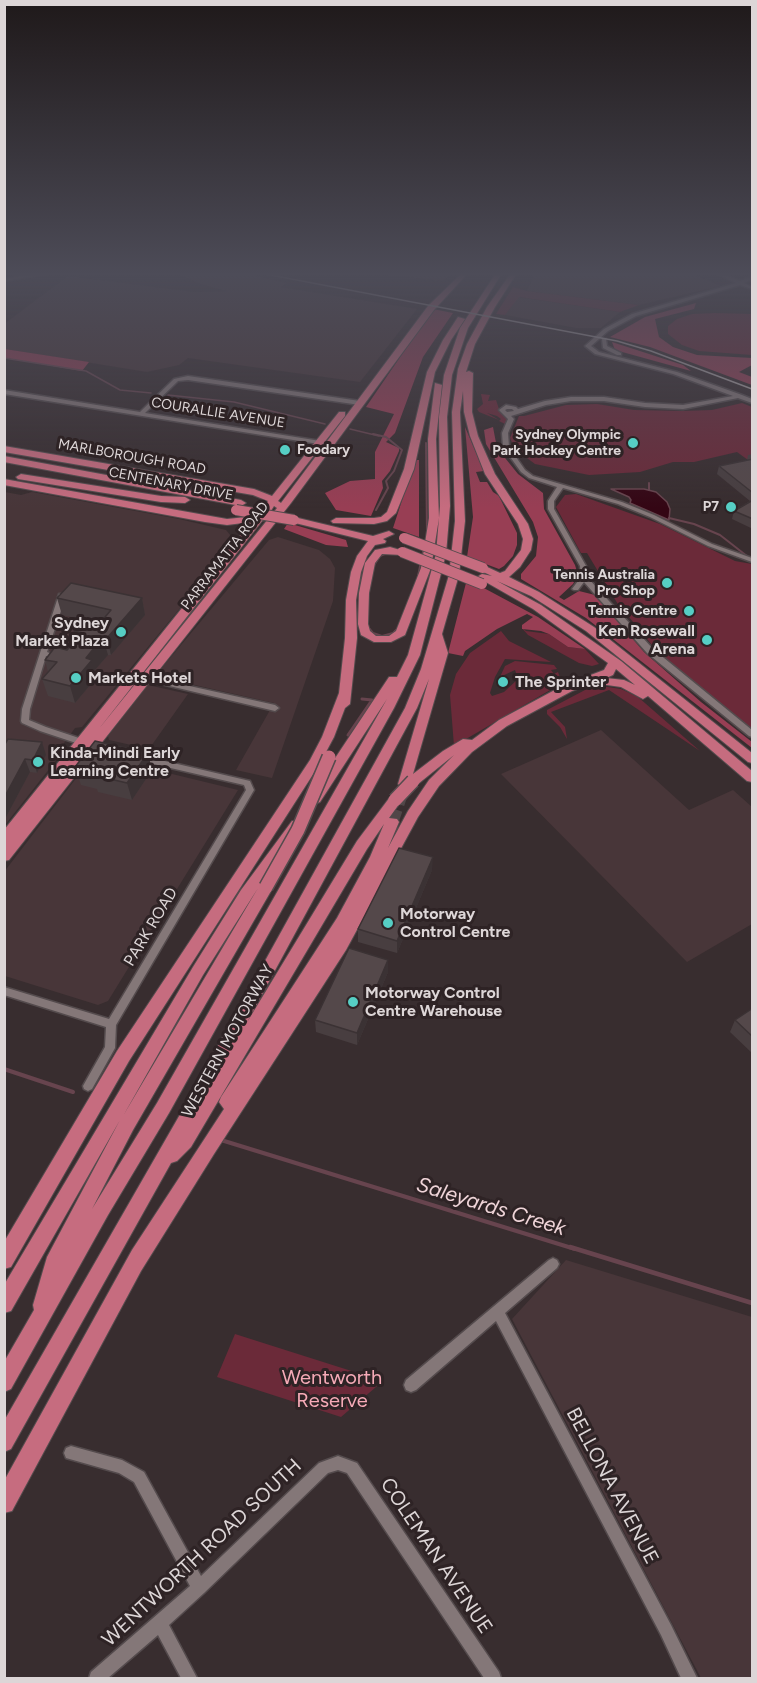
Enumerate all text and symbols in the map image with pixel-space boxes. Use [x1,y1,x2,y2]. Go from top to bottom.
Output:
street label: COURALLIE AVENUE [150,394,286,432]
place label: Sydney Olympic Park Hockey Centre [492,427,621,460]
street label: MARLBOROUGH ROAD [57,436,207,478]
marker: Sydney Olympic Park Hockey Centre [626,436,640,450]
place label: Foodary [297,442,350,458]
marker: Foodary [278,443,292,457]
street label: CENTENARY DRIVE [107,464,235,504]
street label: PARRAMATTA ROAD [178,499,272,613]
place label: P7 [703,499,719,515]
marker: P7 [724,500,738,514]
place label: Tennis Australia Pro Shop [553,567,655,600]
marker: Tennis Australia Pro Shop [660,576,674,590]
place label: Tennis Centre [588,603,677,619]
marker: Tennis Centre [682,604,696,618]
place label: Sydney Market Plaza [15,613,109,651]
place label: Ken Rosewall Arena [598,621,695,659]
marker: Sydney Market Plaza [114,625,128,639]
marker: Ken Rosewall Arena [700,633,714,647]
place label: Markets Hotel [88,668,191,688]
marker: Markets Hotel [69,671,83,685]
place label: The Sprinter [515,672,606,692]
marker: The Sprinter [496,675,510,689]
place label: Kinda-Mindi Early Learning Centre [50,743,180,781]
marker: Kinda-Mindi Early Learning Centre [31,755,45,769]
street label: PARK ROAD [120,884,182,970]
place label: Motorway Control Centre [400,904,510,942]
marker: Motorway Control Centre [381,916,395,930]
street label: WESTERN MOTORWAY [178,961,278,1121]
place label: Motorway Control Centre Warehouse [365,983,502,1021]
marker: Motorway Control Centre Warehouse [346,995,360,1009]
water label: Saleyards Creek [413,1172,569,1242]
park label: Wentworth Reserve [282,1366,382,1413]
street label: BELLONA AVENUE [561,1404,663,1568]
street label: WENTWORTH ROAD SOUTH [97,1454,307,1652]
street label: COLEMAN AVENUE [375,1473,497,1639]

